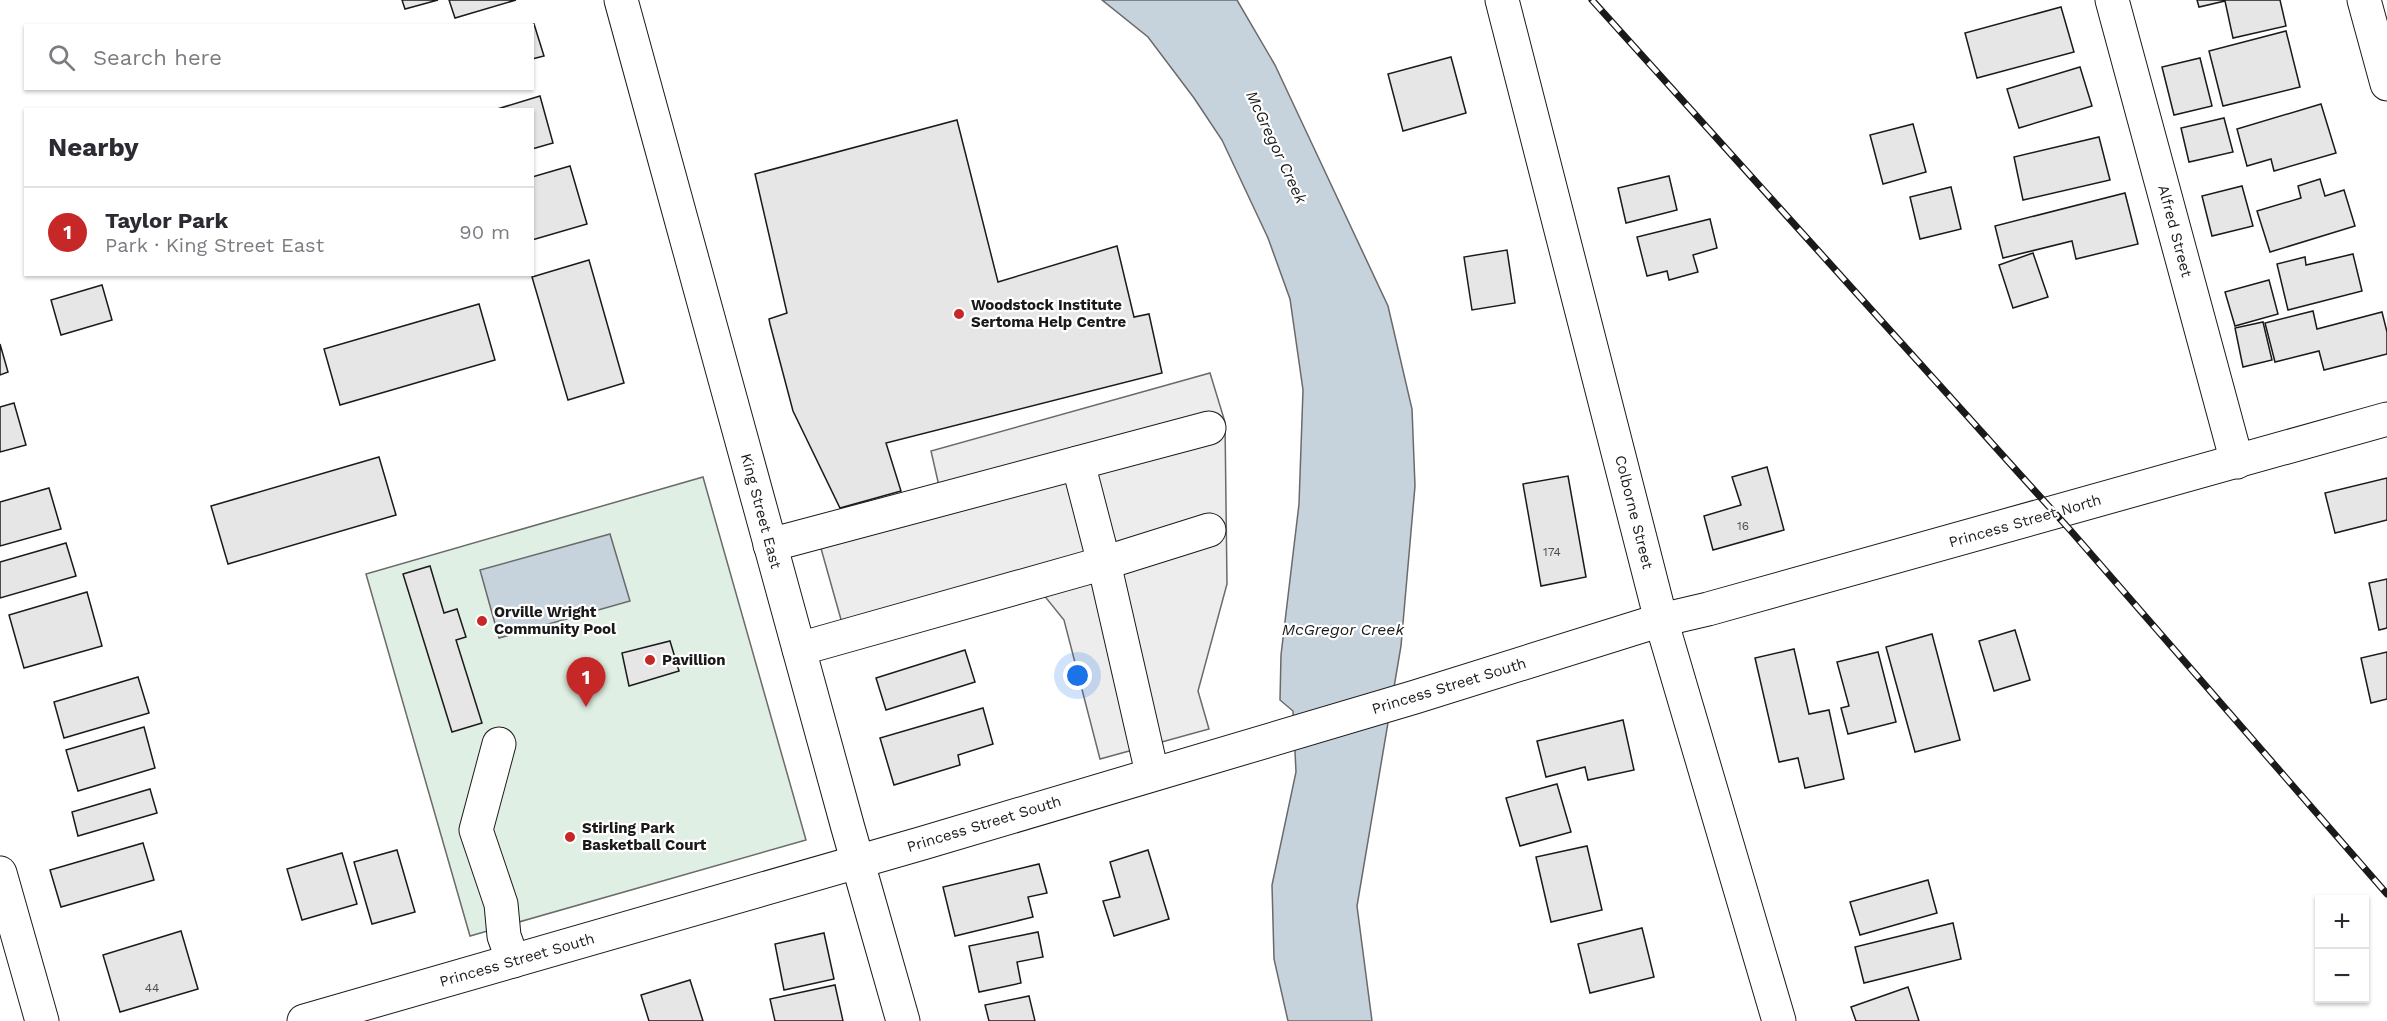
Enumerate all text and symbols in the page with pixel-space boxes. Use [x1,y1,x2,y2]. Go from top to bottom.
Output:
search box [24,24,534,90]
icon: search [45,41,78,74]
text: Search here [93,45,222,70]
water label: McGregor Creek [1242,88,1312,208]
text: Nearby [48,132,139,162]
street label: Alfred Street [2154,183,2196,280]
text: Taylor Park [105,208,228,233]
text: 1 [63,220,72,244]
text: 90 m [459,220,510,244]
text: Park · King Street East [105,233,324,257]
place label: Woodstock Institute Sertoma Help Centre [971,296,1127,331]
marker: Woodstock Institute Sertoma Help Centre [952,307,966,321]
street label: King Street East [737,451,785,571]
street label: Colborne Street [1611,453,1657,571]
street label: Princess Street North [1947,491,2103,551]
house number: 16 [1737,519,1749,533]
house number: 174 [1543,545,1561,559]
place label: Orville Wright Community Pool [494,603,616,638]
marker: Orville Wright Community Pool [475,614,489,628]
water label: McGregor Creek [1282,620,1405,639]
place label: Pavillion [662,651,726,669]
marker: Pavillion [643,653,657,667]
street label: Princess Street South [1370,654,1528,718]
pin: 1 [566,658,606,707]
your location [1063,661,1092,690]
street label: Princess Street South [905,792,1063,856]
place label: Stirling Park Basketball Court [582,819,707,854]
marker: Stirling Park Basketball Court [563,830,577,844]
map controls [2315,895,2369,1003]
button: + [2315,895,2369,949]
street label: Princess Street South [438,929,596,991]
button: − [2315,949,2369,1003]
house number: 44 [145,981,159,995]

